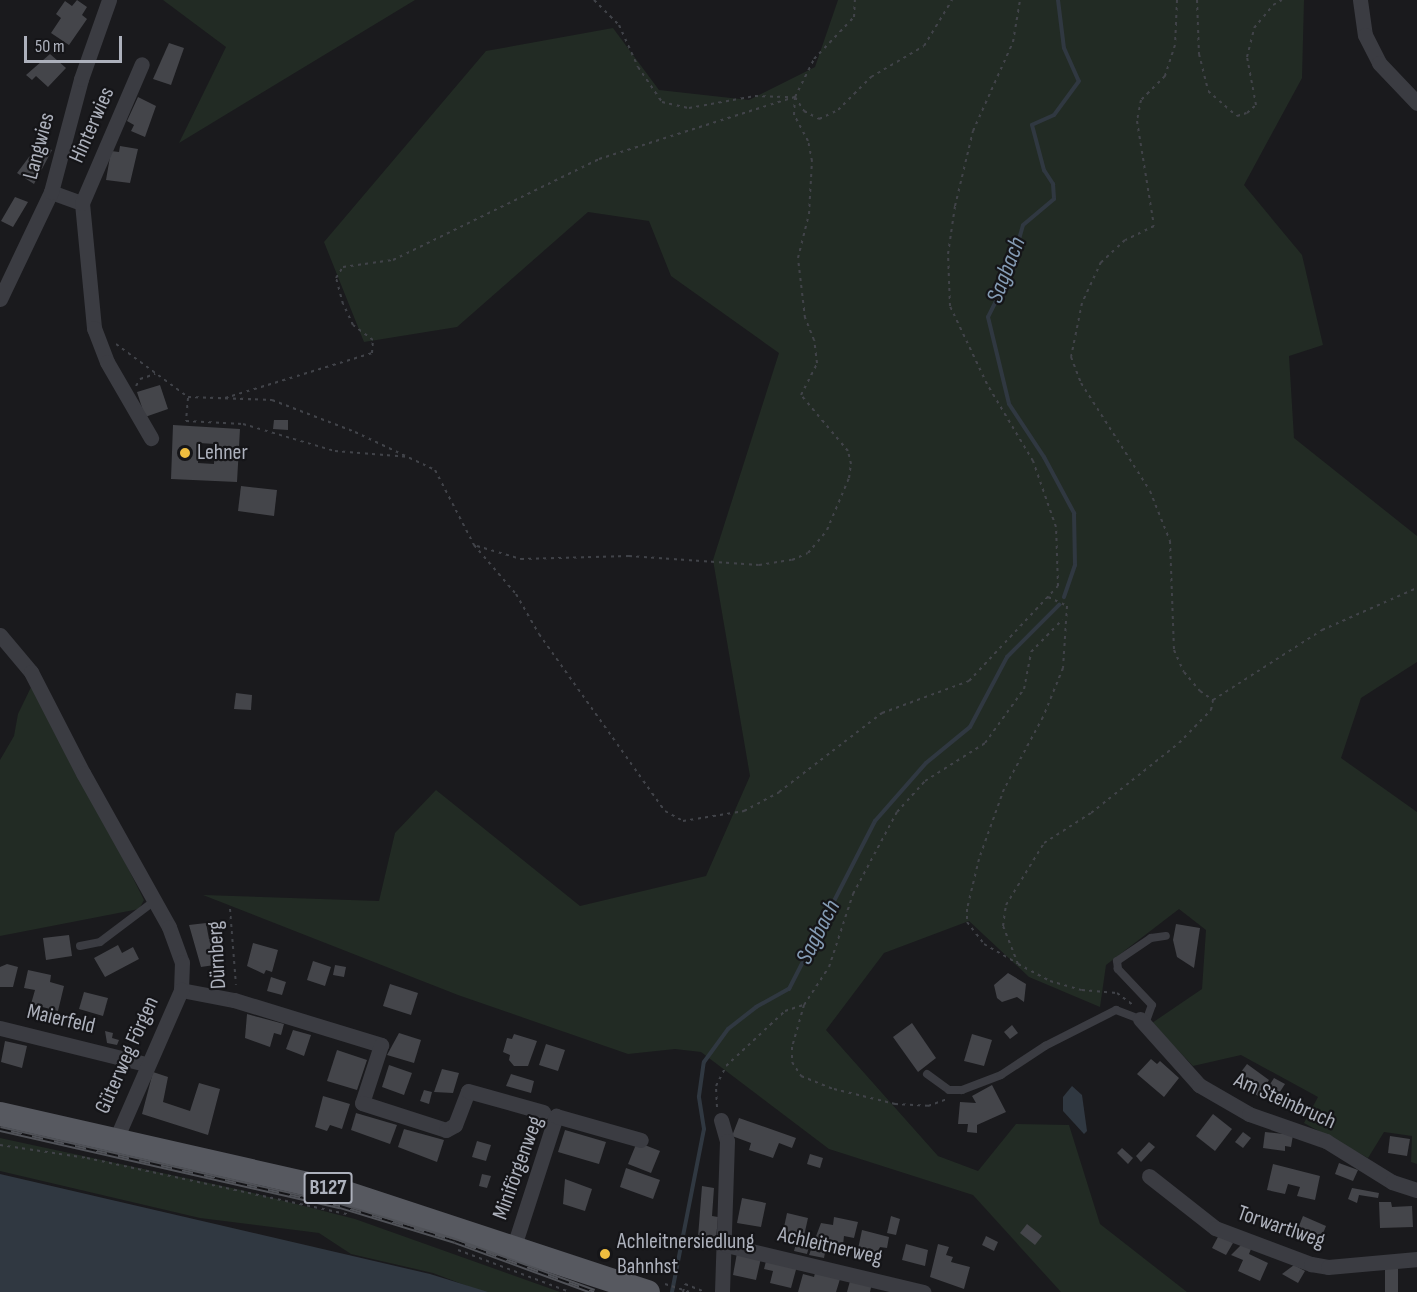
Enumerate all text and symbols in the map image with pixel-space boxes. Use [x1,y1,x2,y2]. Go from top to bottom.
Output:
scale bar [27,24,124,62]
text: 50 m [35,36,65,57]
street label: Hinterwies [64,83,120,167]
street label: Langwies [17,110,61,182]
water label: Sagbach [980,233,1032,307]
place label: Lehner [197,440,248,466]
marker: Lehner [178,446,192,460]
water label: Sagbach [790,895,846,969]
street label: Dürnberg [202,920,232,990]
street label: Güterweg Förgen [89,992,165,1118]
street label: Maierfeld [24,998,98,1040]
street label: Am Steinbruch [1230,1067,1340,1135]
street label: Miniförgenweg [487,1113,549,1223]
road number: B127 [302,1170,354,1206]
street label: Torwartlweg [1234,1200,1328,1254]
street label: Achleitnerweg [775,1221,885,1271]
place label: Achleitnersiedlung Bahnhst [617,1228,754,1280]
marker: Achleitnersiedlung Bahnhst [598,1247,612,1261]

